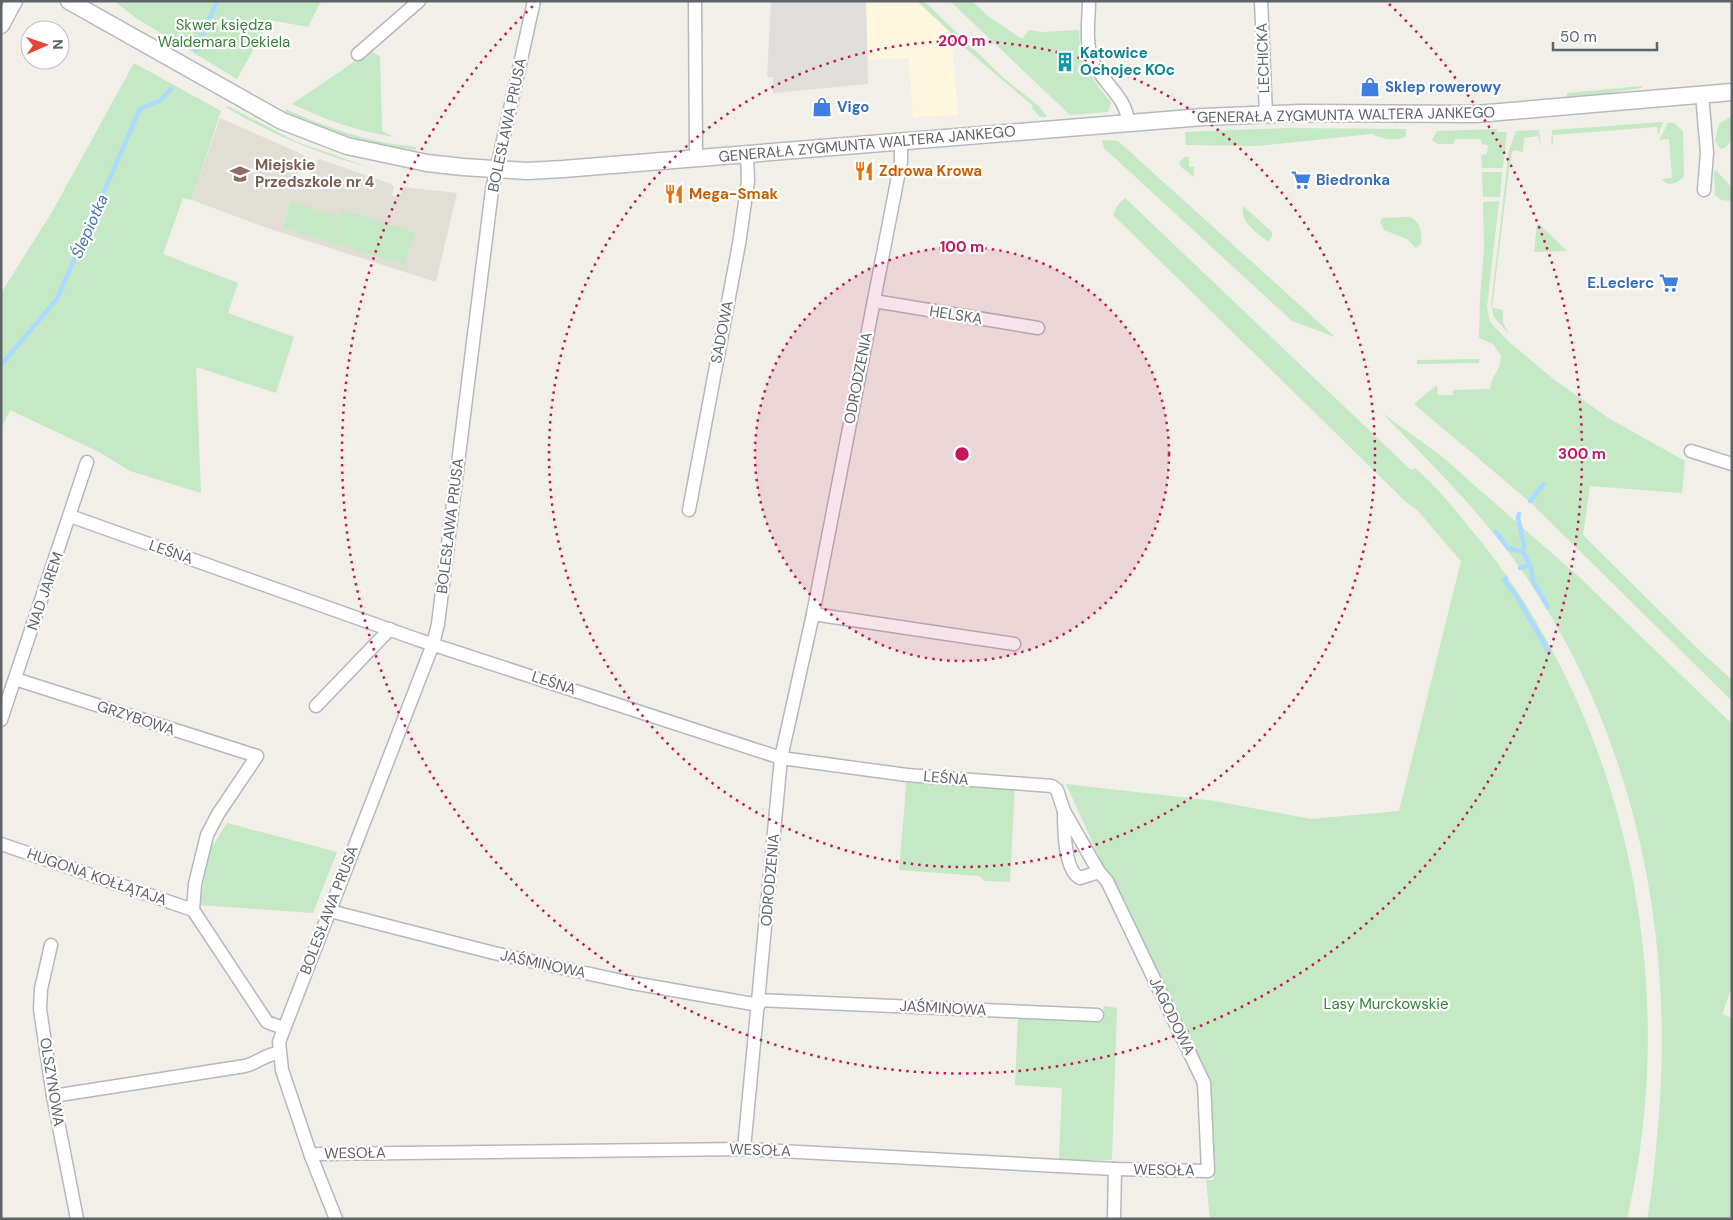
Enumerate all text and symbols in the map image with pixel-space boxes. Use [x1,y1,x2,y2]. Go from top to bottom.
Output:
park label: Skwer księdza Waldemara Dekiela [158,15,290,52]
north arrow [20,20,70,70]
scale bar [1553,20,1657,52]
street label: LECHICKA [1252,22,1274,93]
text: 50 m [1560,27,1597,47]
text: 200 m [938,31,986,51]
text: N [49,39,67,50]
place label: Katowice Ochojec KOc [1080,43,1175,80]
building icon: Katowice Ochojec KOc [1054,51,1076,73]
street label: BOLESŁAWA PRUSA [483,56,531,194]
shop icon: Sklep rowerowy [1359,76,1381,98]
place label: Sklep rowerowy [1385,77,1501,97]
shop icon: Vigo [811,96,833,118]
place label: Vigo [837,97,870,117]
street label: GENERAŁA ZYGMUNTA WALTERA JANKEGO [1197,102,1495,128]
street label: GENERAŁA ZYGMUNTA WALTERA JANKEGO [718,121,1016,167]
place label: Miejskie Przedszkole nr 4 [255,155,375,192]
restaurant icon: Zdrowa Krowa [853,160,875,182]
place label: Zdrowa Krowa [879,161,982,181]
school or university icon: Miejskie Przedszkole nr 4 [229,163,251,185]
supermarket icon: Biedronka [1290,169,1312,191]
place label: Biedronka [1316,170,1390,190]
restaurant icon: Mega-Smak [663,183,685,205]
place label: Mega-Smak [689,184,778,204]
water label: Ślepiotka [66,191,113,262]
text: 100 m [940,237,984,257]
supermarket icon: E.Leclerc [1658,272,1680,294]
place label: E.Leclerc [1587,273,1654,293]
street label: SADOWA [706,299,738,365]
street label: HELSKA [928,301,984,329]
street label: ODRODZENIA [839,330,877,426]
text: 300 m [1558,444,1606,464]
centre of rings [953,445,971,463]
street label: BOLESŁAWA PRUSA [432,457,468,595]
street label: LEŚNA [146,535,196,569]
street label: NAD JAREM [22,549,68,633]
street label: LEŚNA [529,666,579,700]
street label: GRZYBOWA [94,696,178,740]
street label: LEŚNA [923,766,970,790]
street label: ODRODZENIA [756,833,784,927]
street label: BOLESŁAWA PRUSA [295,843,363,977]
street label: HUGONA KOŁŁĄTAJA [24,844,170,910]
street label: JAŚMINOWA [498,945,588,983]
street label: JAGODOWA [1145,974,1200,1058]
park label: Lasy Murckowskie [1324,994,1448,1014]
street label: JAŚMINOWA [899,996,987,1020]
street label: OLSZYNOWA [35,1036,69,1128]
street label: WESOŁA [729,1139,791,1161]
street label: WESOŁA [324,1142,386,1164]
street label: WESOŁA [1133,1159,1195,1181]

